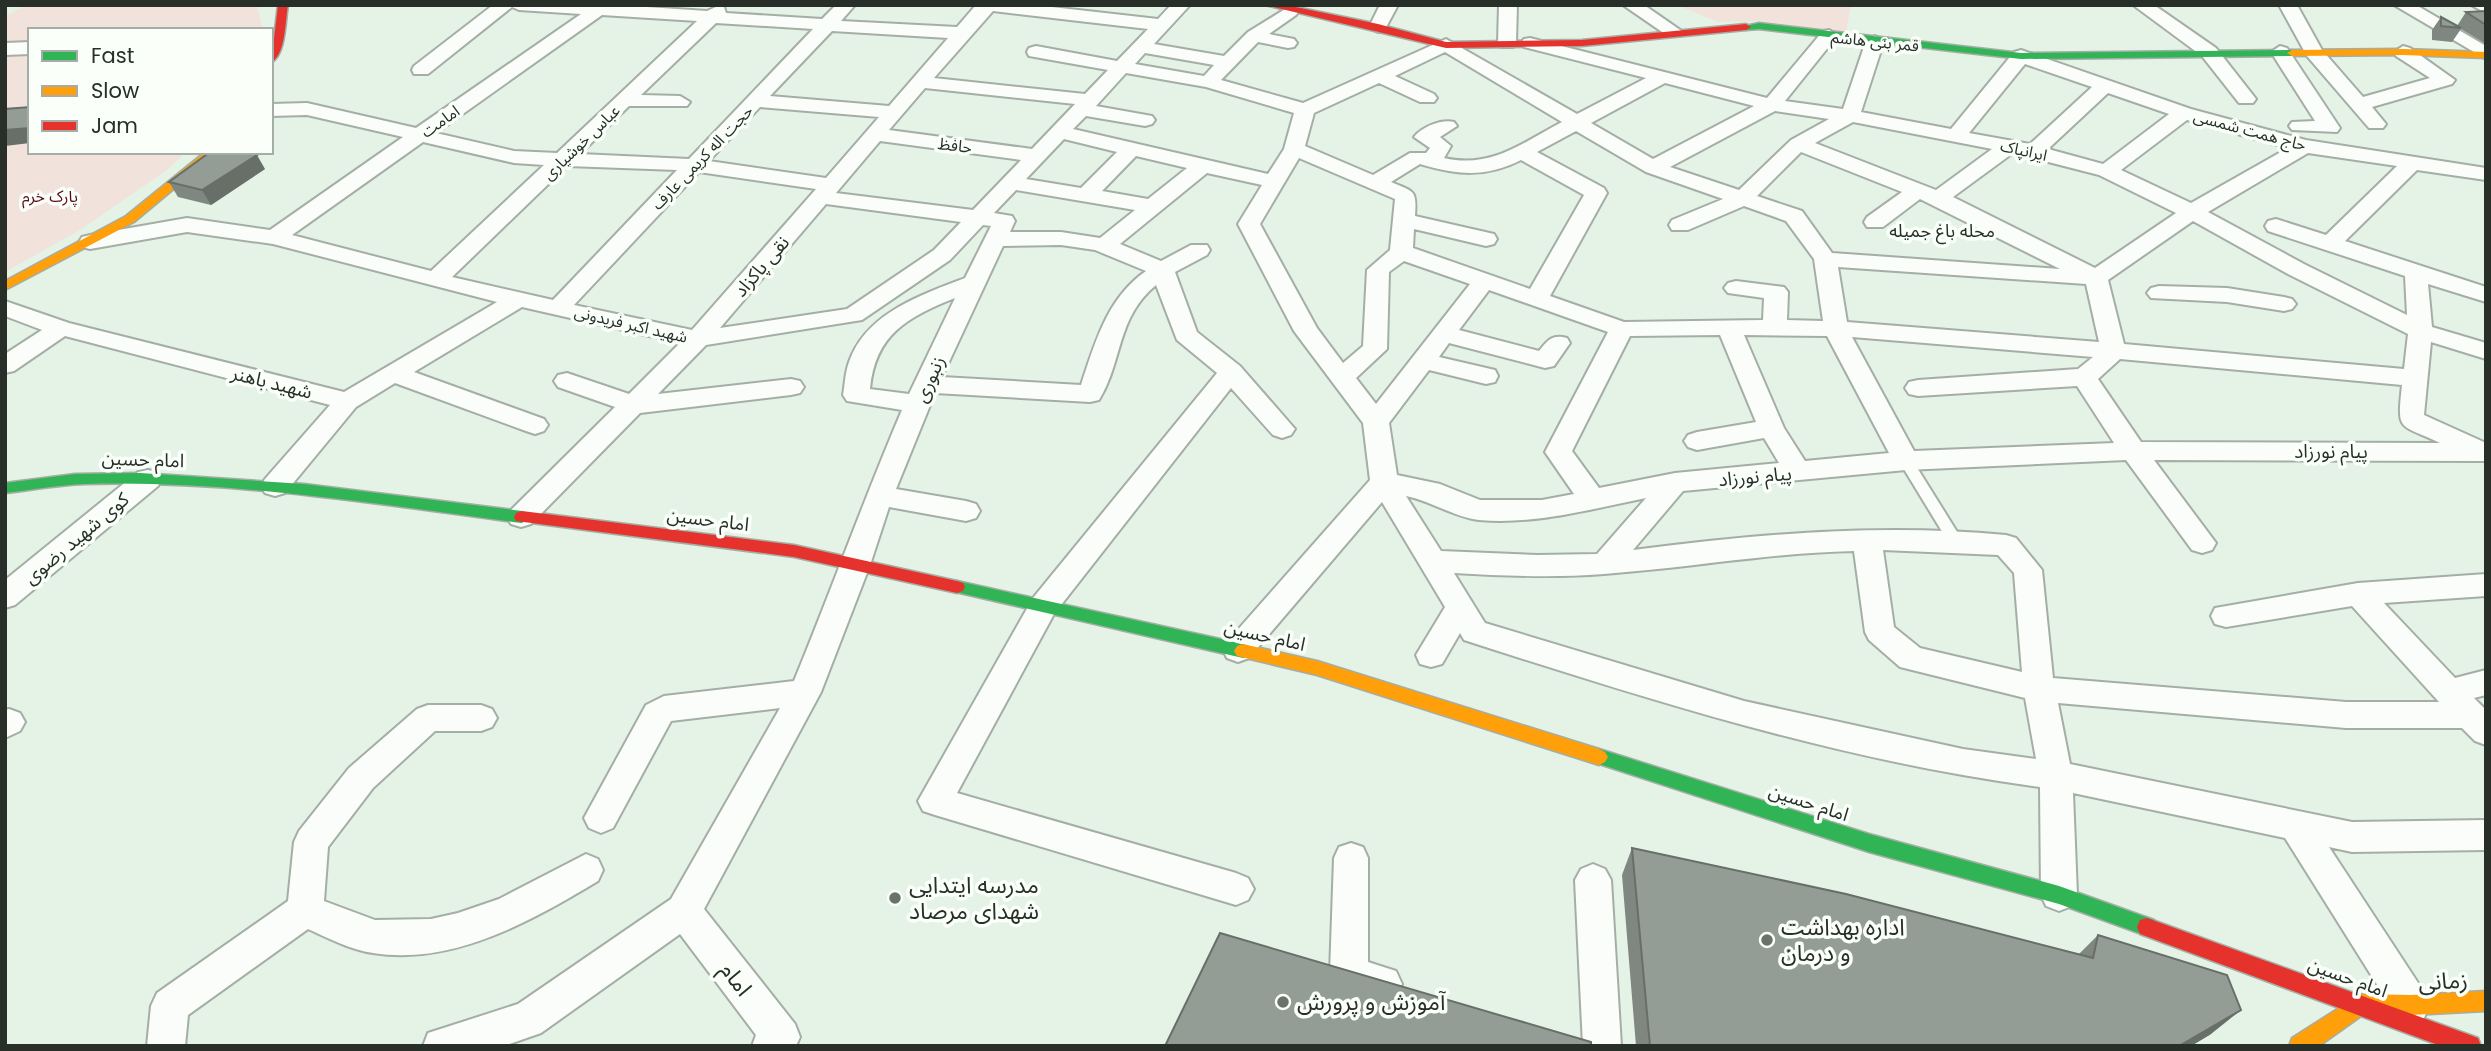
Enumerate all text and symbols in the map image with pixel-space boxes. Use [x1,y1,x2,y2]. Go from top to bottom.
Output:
street label: قمر بنی هاشم [1830,25,1920,59]
legend [28,28,273,154]
text: Fast [91,41,134,70]
text: Slow [91,76,139,105]
street label: عباس خوشیاری [537,99,625,185]
street label: امامت [416,100,464,143]
street label: حجت اله کریمی عارف [646,100,758,215]
street label: حاج همت شمسی [2191,104,2309,158]
text: Jam [91,111,138,140]
street label: حافظ [936,132,973,159]
street label: ایرانپاک [1998,134,2050,167]
park label: پارک خرم [22,185,78,209]
district label: محله باغ‌ جمیله [1889,218,1995,245]
street label: نقی پاکزاد [727,230,796,303]
street label: شهید اکبر فریدونی [572,300,690,349]
street label: زنبوری [907,352,952,407]
street label: شهید باهنر [228,359,315,406]
street label: پیام نورزاد [2294,438,2368,466]
street label: امام حسین [101,445,185,475]
street label: پیام نورزاد [1717,460,1793,494]
street label: کوی شهید رضوی [18,485,136,591]
street label: امام حسین [665,501,751,539]
street label: امام حسین [1221,613,1308,659]
street label: امام حسین [1765,777,1852,829]
place label: مدرسه ایتدایی شهدای مرصاد [909,869,1039,927]
marker: مدرسه ایتدایی شهدای مرصاد [887,890,903,906]
place label: اداره بهداشت و درمان [1781,911,1905,969]
marker: اداره بهداشت و درمان [1759,932,1775,948]
street label: امام حسین [2304,951,2391,1005]
street label: امام [711,955,759,1004]
street label: زمانی [2417,964,2469,998]
place label: آموزش و پرورش [1297,986,1447,1018]
marker: آموزش و پرورش [1275,994,1291,1010]

